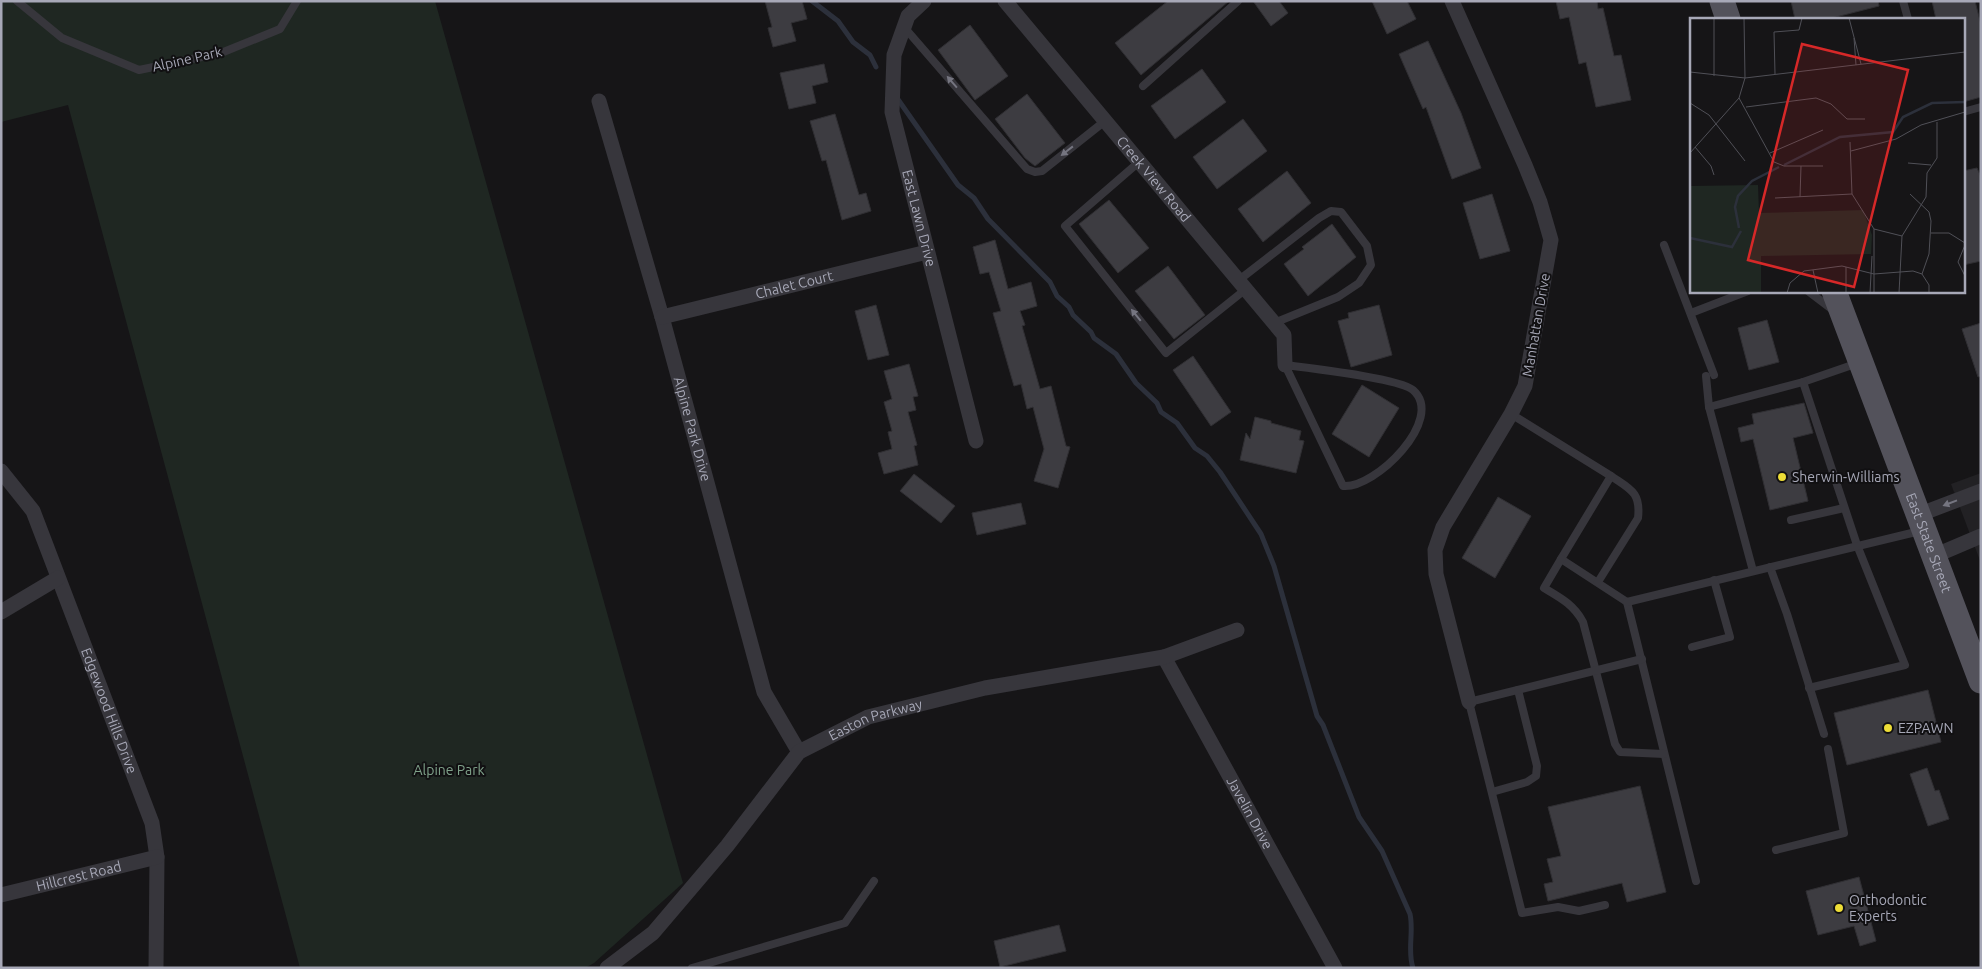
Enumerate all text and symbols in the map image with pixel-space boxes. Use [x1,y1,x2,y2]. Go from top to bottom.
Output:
inset map [1690,18,1964,292]
street label: Alpine Park [151,43,223,75]
one-way arrow [946,76,957,89]
street label: Creek View Road [1113,133,1194,225]
one-way arrow [1060,145,1073,156]
street label: East Lawn Drive [899,168,939,268]
street label: Chalet Court [754,267,835,302]
street label: Manhattan Drive [1519,272,1553,378]
one-way arrow [1130,308,1141,321]
street label: Alpine Park Drive [671,375,714,483]
place label: Sherwin-Williams [1792,469,1900,485]
marker: Sherwin-Williams [1776,471,1788,483]
street label: East State Street [1903,491,1955,595]
one-way arrow [1942,500,1957,507]
street label: Edgewood Hills Drive [78,646,140,776]
street label: Easton Parkway [826,696,924,744]
place label: EZPAWN [1898,720,1953,736]
marker: EZPAWN [1882,722,1894,734]
park label: Alpine Park [413,762,485,778]
street label: Javelin Drive [1223,774,1276,852]
street label: Hillcrest Road [34,858,123,894]
place label: Orthodontic Experts [1849,892,1927,924]
marker: Orthodontic Experts [1833,902,1845,914]

